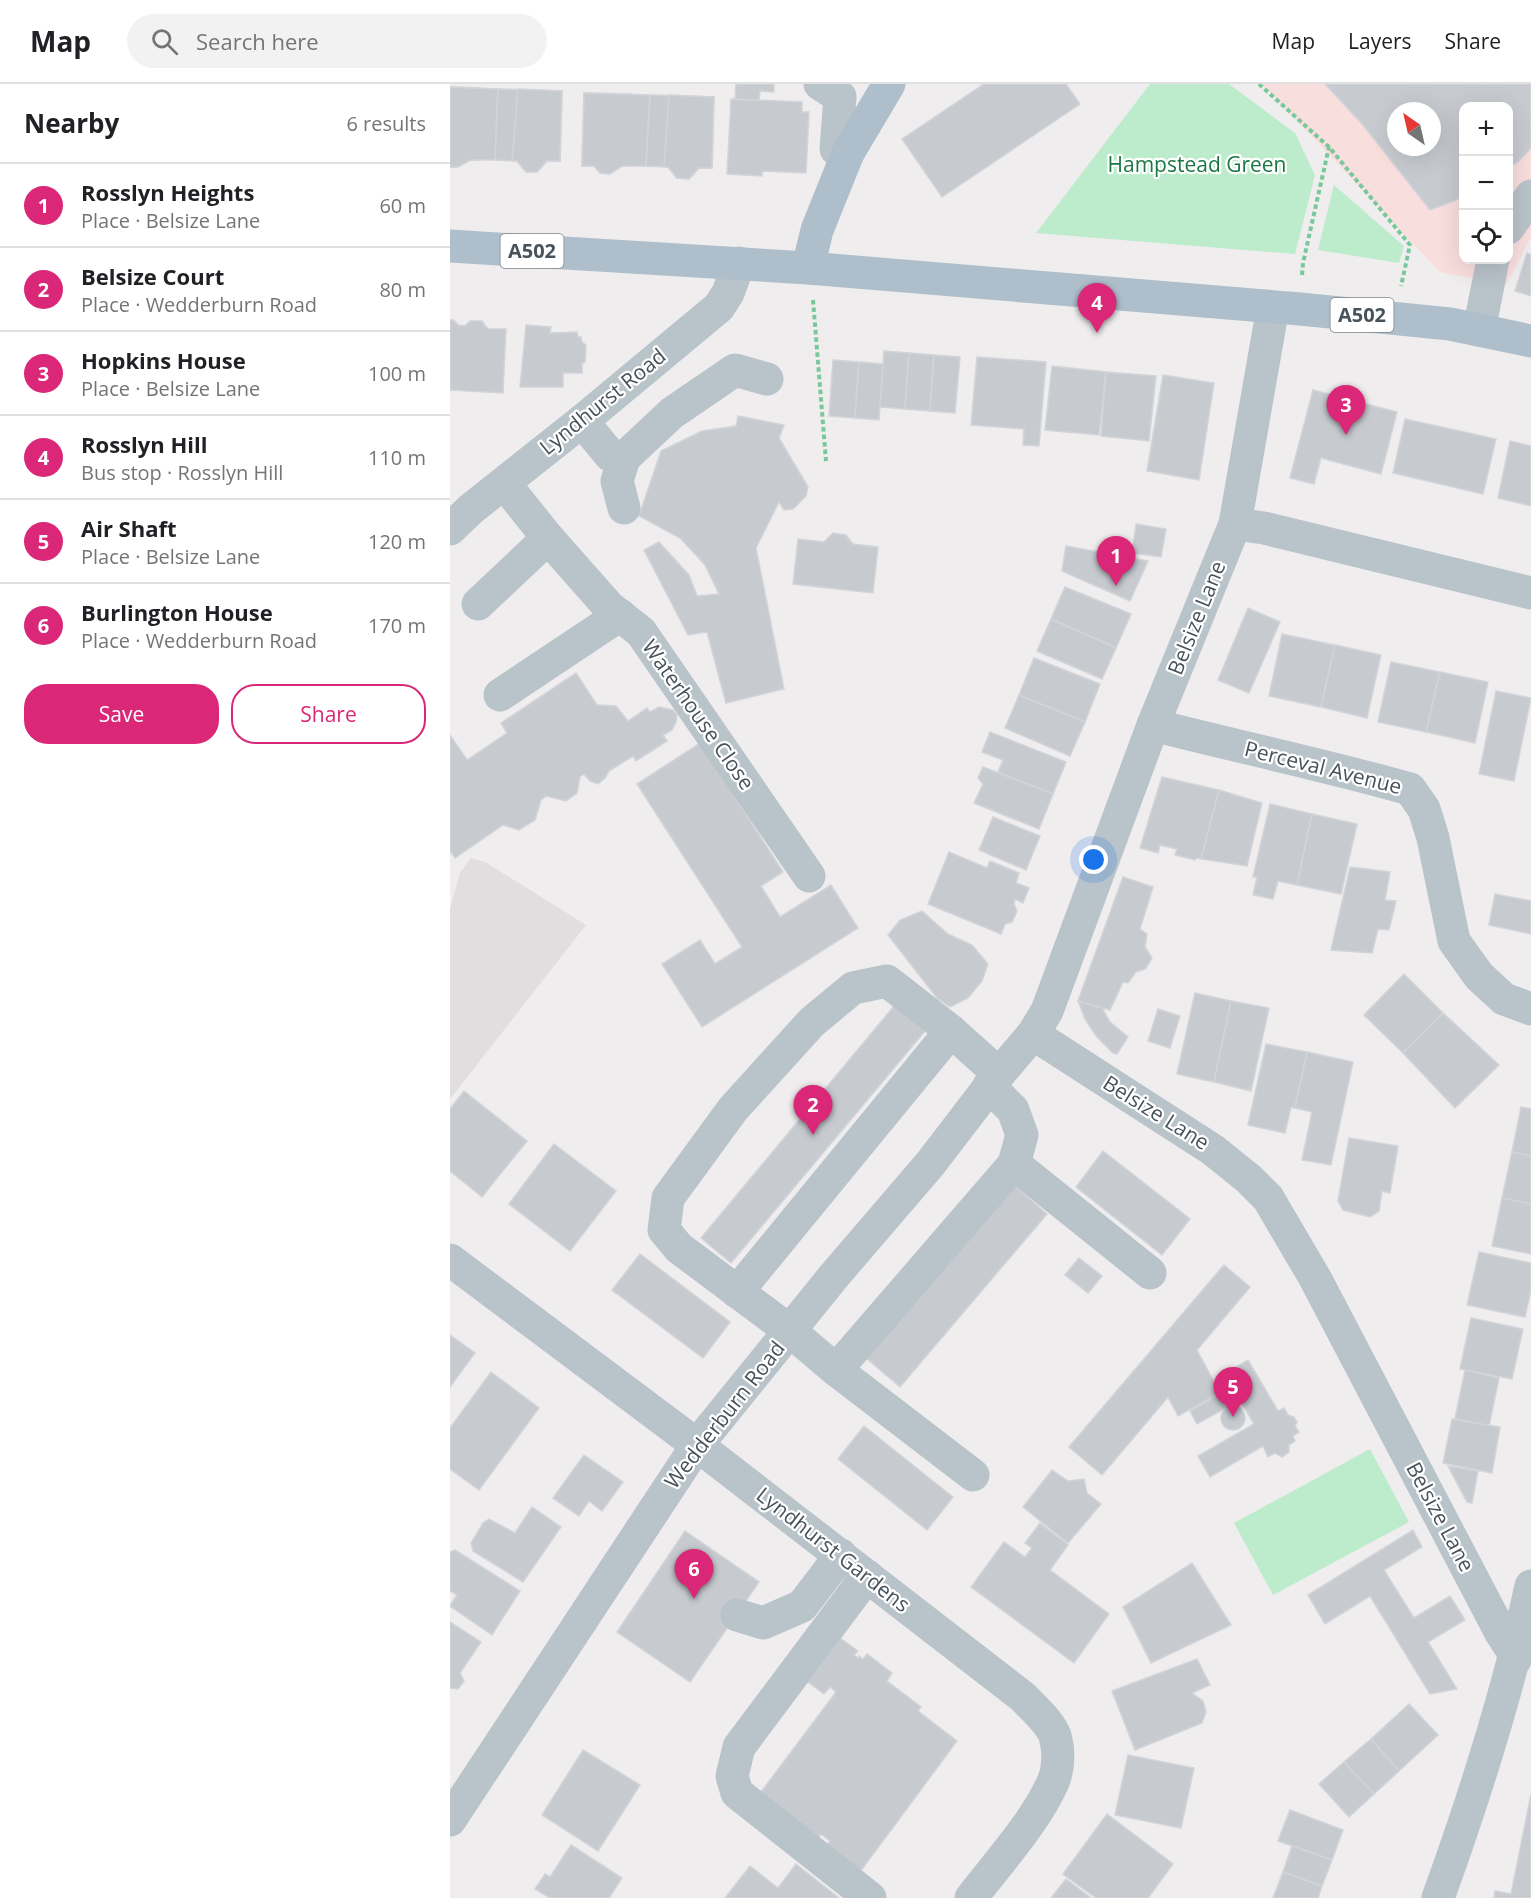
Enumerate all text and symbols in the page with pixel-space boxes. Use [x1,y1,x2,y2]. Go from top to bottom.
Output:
search box [127,14,547,68]
text: Map [30,22,91,60]
icon: search [148,25,181,58]
text: Search here [196,26,319,56]
text: Map [1272,27,1315,55]
text: Layers [1348,27,1412,55]
text: Share [1445,27,1501,55]
north arrow [1387,102,1441,156]
map controls [1459,102,1513,264]
button: + [1459,102,1513,156]
text: Nearby [24,105,119,141]
text: 6 results [346,110,426,137]
park label: Hampstead Green [1107,150,1287,178]
button: − [1459,156,1513,210]
text: Rosslyn Heights [81,177,254,207]
text: 1 [38,192,49,219]
text: 60 m [379,192,426,219]
text: Place · Belsize Lane [81,207,260,234]
button: locate [1459,210,1513,264]
road number: A502 [500,234,563,268]
text: Belsize Court [81,261,224,291]
text: 2 [38,276,49,303]
text: 80 m [379,276,426,303]
pin: 4 [1078,284,1116,333]
text: Place · Wedderburn Road [81,291,317,318]
road number: A502 [1330,298,1394,332]
street label: Lyndhurst Road [533,342,671,461]
text: Hopkins House [81,345,246,375]
text: 3 [38,360,49,387]
text: 100 m [368,360,426,387]
text: Place · Belsize Lane [81,375,260,402]
pin: 3 [1326,386,1366,435]
text: Rosslyn Hill [81,429,207,459]
text: 4 [38,444,49,471]
text: 110 m [368,444,426,471]
text: Bus stop · Rosslyn Hill [81,459,283,486]
text: Air Shaft [81,513,177,543]
text: 5 [38,528,49,555]
text: 120 m [368,528,426,555]
pin: 1 [1096,536,1136,586]
text: Place · Belsize Lane [81,543,260,570]
street label: Belsize Lane [1161,557,1232,679]
text: Burlington House [81,597,273,627]
text: 6 [38,612,49,639]
text: 170 m [368,612,426,639]
text: Place · Wedderburn Road [81,627,317,654]
street label: Waterhouse Close [636,634,761,795]
button: Save [24,684,219,744]
button: Share [231,684,426,744]
street label: Perceval Avenue [1242,734,1405,800]
your location [1079,845,1108,874]
street label: Belsize Lane [1098,1068,1215,1156]
pin: 2 [794,1086,832,1135]
street label: Wedderburn Road [658,1335,791,1494]
pin: 5 [1214,1368,1252,1417]
street label: Belsize Lane [1400,1457,1482,1576]
street label: Lyndhurst Gardens [751,1480,916,1618]
pin: 6 [674,1550,714,1599]

